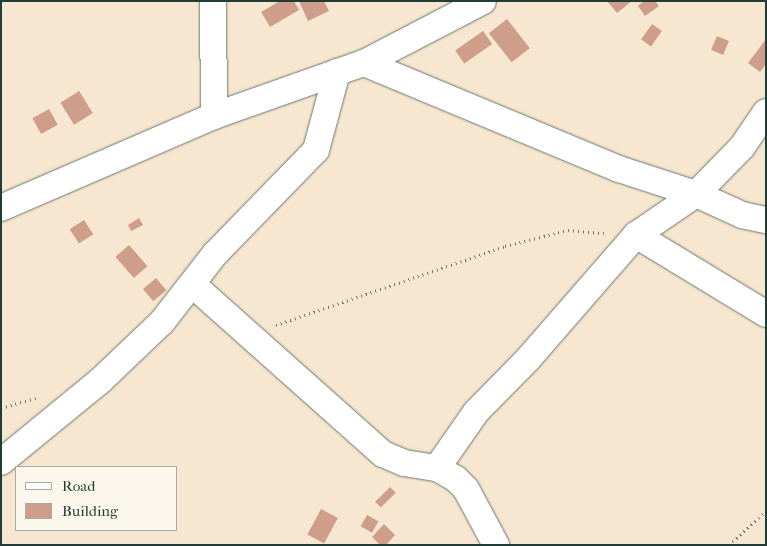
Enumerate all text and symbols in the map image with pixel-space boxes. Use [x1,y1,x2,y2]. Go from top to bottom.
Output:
legend [15,466,178,531]
text: Road [62,477,95,495]
text: Building [62,502,118,520]

